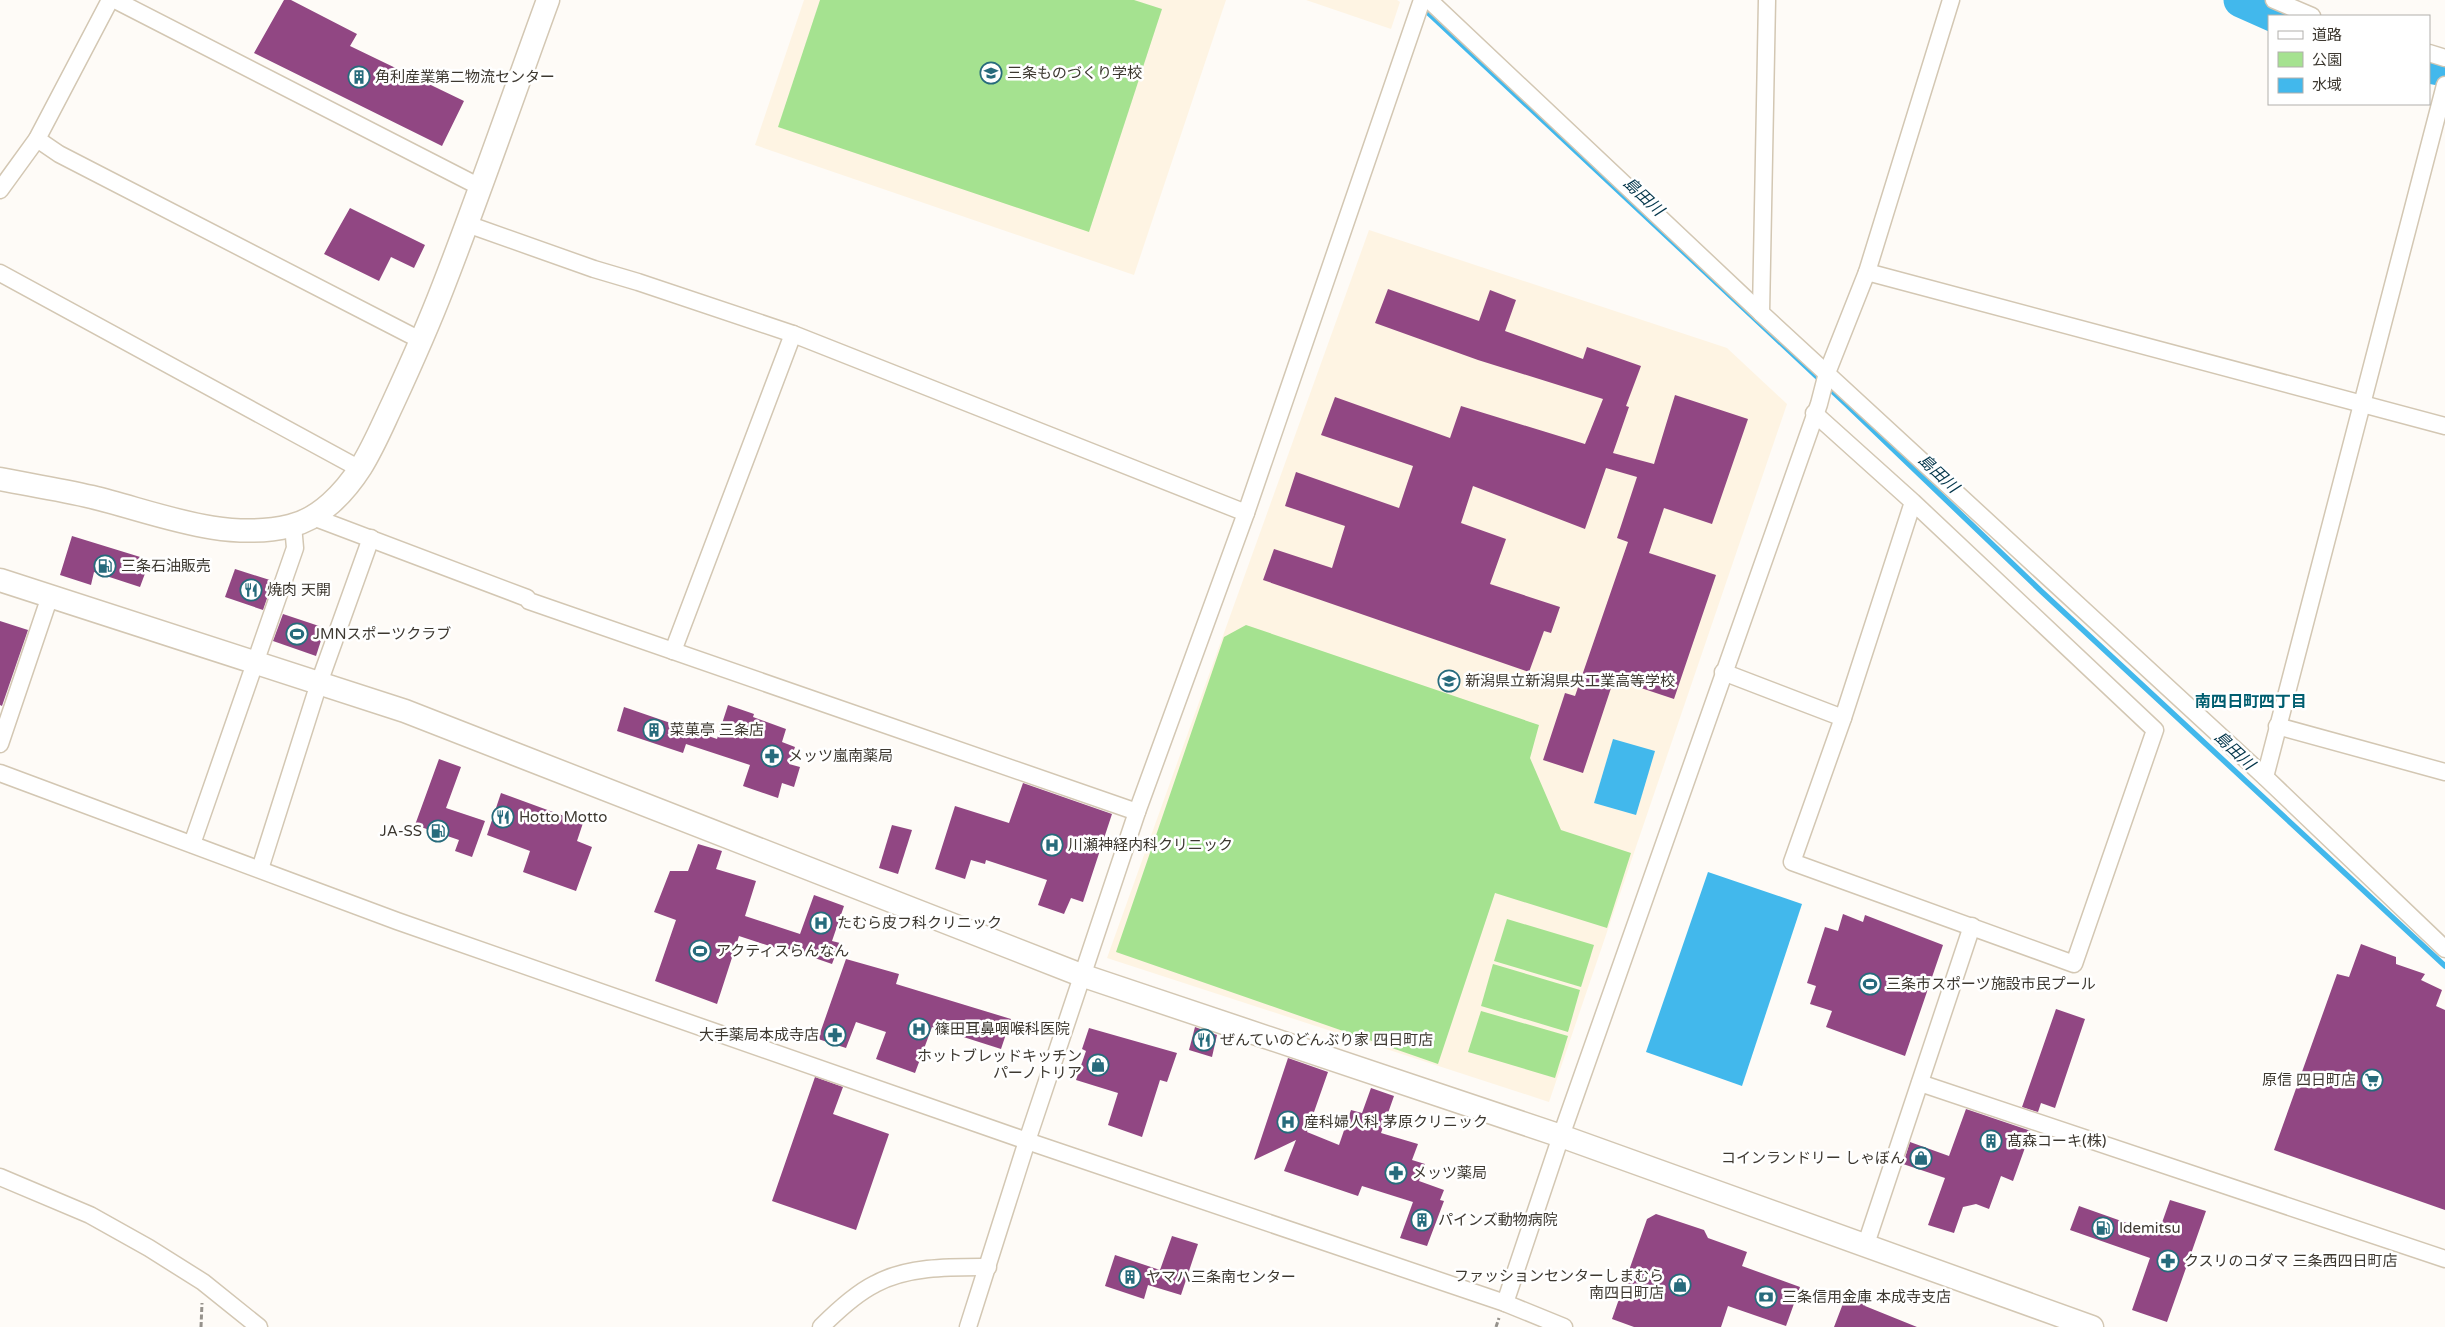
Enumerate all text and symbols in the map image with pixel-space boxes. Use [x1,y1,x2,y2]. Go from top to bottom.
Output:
legend [2268,15,2430,105]
text: 道路 [2312,26,2342,44]
text: 公園 [2312,51,2342,69]
school or university icon: 三条ものづくり学校 [979,61,1003,85]
place label: 三条ものづくり学校 [1007,64,1142,82]
building icon: 角利産業第二物流センター [347,65,371,89]
place label: 角利産業第二物流センター [375,68,555,86]
text: 水域 [2312,76,2342,94]
water label: 島田川 [1619,173,1669,222]
water label: 島田川 [1914,450,1964,499]
fuel station icon: 三条石油販売 [93,554,117,578]
place label: 三条石油販売 [121,557,211,575]
restaurant icon: 焼肉 天開 [239,578,263,602]
place label: 焼肉 天開 [267,581,331,599]
sports icon: JMNスポーツクラブ [285,622,309,646]
place label: JMNスポーツクラブ [313,625,451,643]
school or university icon: 新潟県立新潟県央工業高等学校 [1437,669,1461,693]
place label: 新潟県立新潟県央工業高等学校 [1465,672,1675,690]
district label: 南四日町四丁目 [2195,692,2307,712]
building icon: 菜菓亭 三条店 [642,718,666,742]
place label: 菜菓亭 三条店 [670,721,764,739]
water label: 島田川 [2210,727,2260,776]
pharmacy icon: メッツ嵐南薬局 [760,744,784,768]
place label: メッツ嵐南薬局 [788,747,893,765]
restaurant icon: Hotto Motto [491,805,515,829]
place label: Hotto Motto [519,808,607,826]
fuel station icon: JA-SS [426,819,450,843]
place label: JA-SS [380,822,422,840]
hospital icon: 川瀬神経内科クリニック [1040,833,1064,857]
place label: 川瀬神経内科クリニック [1068,836,1233,854]
hospital icon: たむら皮フ科クリニック [809,911,833,935]
place label: たむら皮フ科クリニック [837,914,1002,932]
sports icon: アクティスらんなん [688,939,712,963]
place label: アクティスらんなん [716,942,849,960]
sports icon: 三条市スポーツ施設市民プール [1858,972,1882,996]
place label: 三条市スポーツ施設市民プール [1886,975,2096,993]
hospital icon: 篠田耳鼻咽喉科医院 [907,1017,931,1041]
place label: 篠田耳鼻咽喉科医院 [935,1020,1070,1038]
pharmacy icon: 大手薬局本成寺店 [823,1023,847,1047]
place label: 大手薬局本成寺店 [699,1026,819,1044]
restaurant icon: ぜんていのどんぶり家 四日町店 [1192,1028,1216,1052]
place label: ぜんていのどんぶり家 四日町店 [1220,1031,1433,1049]
place label: ホットブレッドキッチン パーノトリア [917,1047,1082,1082]
shop icon: ホットブレッドキッチン パーノトリア [1086,1053,1110,1077]
supermarket icon: 原信 四日町店 [2360,1068,2384,1092]
place label: 原信 四日町店 [2262,1071,2356,1089]
hospital icon: 産科婦人科 茅原クリニック [1276,1110,1300,1134]
place label: 産科婦人科 茅原クリニック [1304,1113,1488,1131]
building icon: 髙森コーキ(株) [1979,1129,2003,1153]
place label: 髙森コーキ(株) [2007,1132,2106,1150]
shop icon: コインランドリー しゃぼん [1909,1146,1933,1170]
place label: コインランドリー しゃぼん [1721,1149,1905,1167]
pharmacy icon: メッツ薬局 [1384,1161,1408,1185]
place label: メッツ薬局 [1412,1164,1487,1182]
building icon: パインズ動物病院 [1410,1208,1434,1232]
place label: パインズ動物病院 [1438,1211,1558,1229]
fuel station icon: Idemitsu [2091,1216,2115,1240]
place label: Idemitsu [2119,1219,2181,1237]
pharmacy icon: クスリのコダマ 三条西四日町店 [2156,1249,2180,1273]
place label: クスリのコダマ 三条西四日町店 [2184,1252,2397,1270]
building icon: ヤマハ三条南センター [1118,1265,1142,1289]
place label: ファッションセンターしまむら 南四日町店 [1454,1267,1664,1302]
place label: ヤマハ三条南センター [1146,1268,1296,1286]
shop icon: ファッションセンターしまむら 南四日町店 [1668,1273,1692,1297]
bank icon: 三条信用金庫 本成寺支店 [1754,1285,1778,1309]
place label: 三条信用金庫 本成寺支店 [1782,1288,1951,1306]

